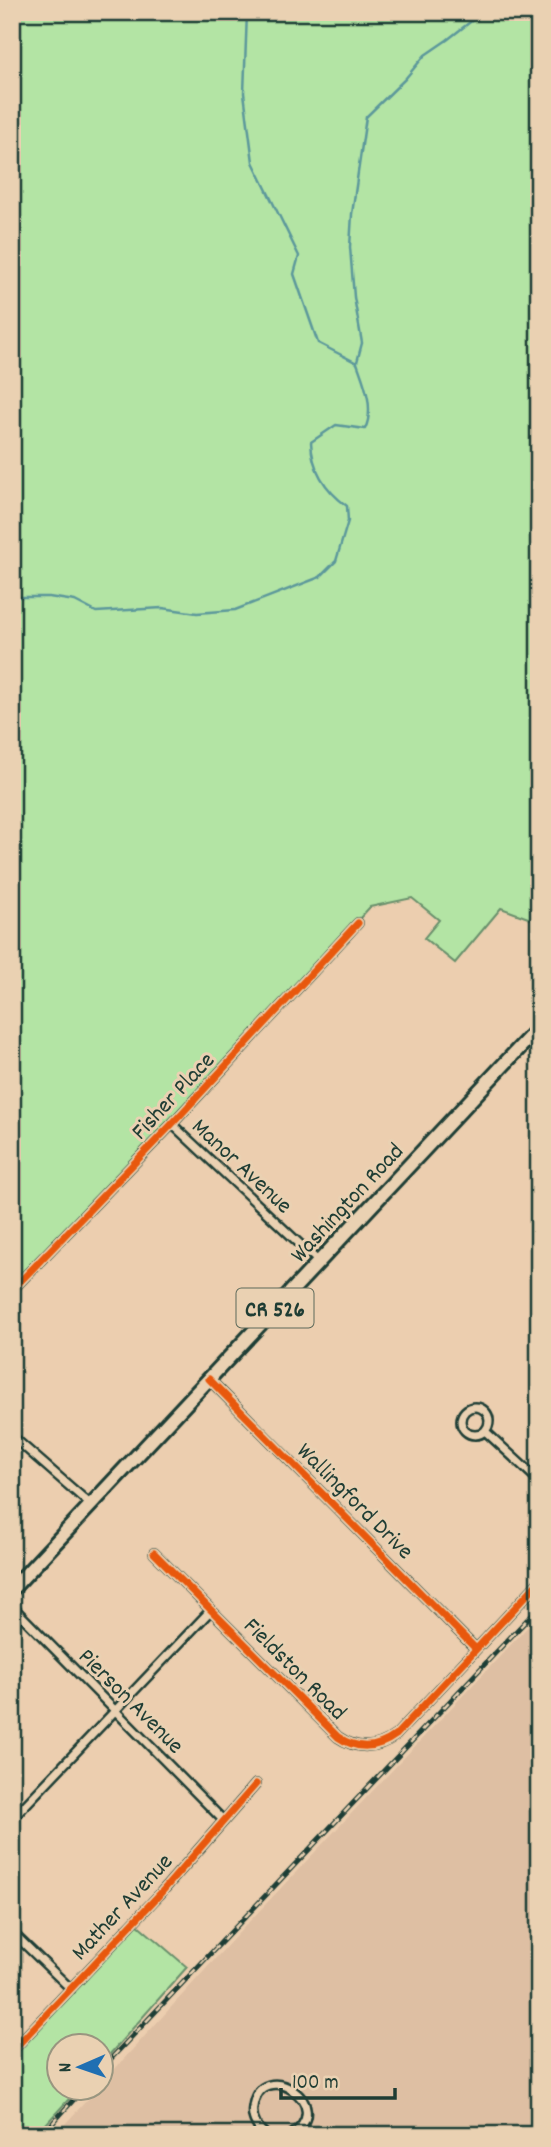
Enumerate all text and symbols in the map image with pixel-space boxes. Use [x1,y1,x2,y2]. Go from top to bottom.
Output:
street label: Fisher Place [125,1046,224,1149]
street label: Manor Avenue [183,1111,299,1223]
street label: Washington Road [284,1136,413,1272]
road number: CR 526 [236,1288,314,1328]
street label: Wallingford Drive [288,1436,420,1568]
street label: Fieldston Road [235,1611,353,1729]
street label: Pierson Avenue [69,1641,191,1763]
street label: Mather Avenue [64,1847,182,1969]
north arrow [46,2032,116,2102]
scale bar [281,2056,395,2100]
text: N [53,2062,80,2073]
text: 100 m [292,2069,339,2099]

